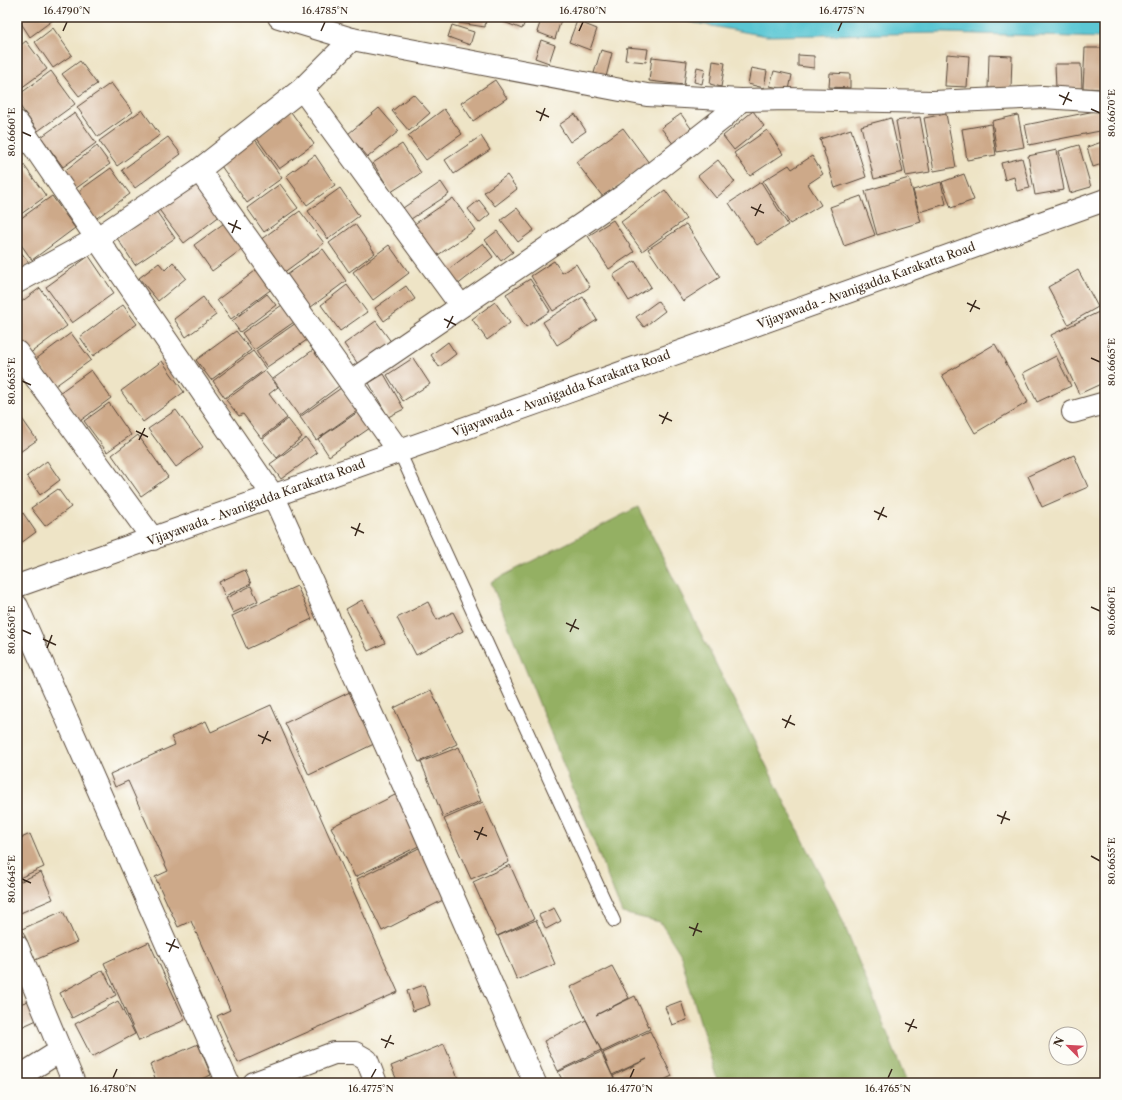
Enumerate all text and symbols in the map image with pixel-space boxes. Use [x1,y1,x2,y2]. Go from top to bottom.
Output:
text: 16.4790°N [43,4,91,17]
text: 16.4785°N [302,4,348,17]
text: 16.4780°N [559,4,607,17]
text: 16.4775°N [819,4,865,17]
text: 80.6670°E [1105,89,1118,137]
text: 80.6660°E [5,107,18,156]
street label: Vijayawada - Avanigadda Karakatta Road [754,238,978,332]
text: 80.6665°E [1105,338,1118,386]
street label: Vijayawada - Avanigadda Karakatta Road [449,346,673,440]
text: 80.6655°E [5,357,18,405]
street label: Vijayawada - Avanigadda Karakatta Road [144,455,368,549]
text: 80.6660°E [1105,586,1118,635]
text: 80.6650°E [5,606,18,654]
text: 80.6655°E [1105,837,1118,885]
text: 80.6645°E [5,855,18,903]
north arrow [1048,1026,1088,1066]
text: N [1051,1034,1067,1049]
text: 16.4780°N [89,1082,137,1095]
text: 16.4775°N [348,1082,394,1095]
text: 16.4770°N [607,1082,653,1095]
text: 16.4765°N [865,1082,911,1095]

